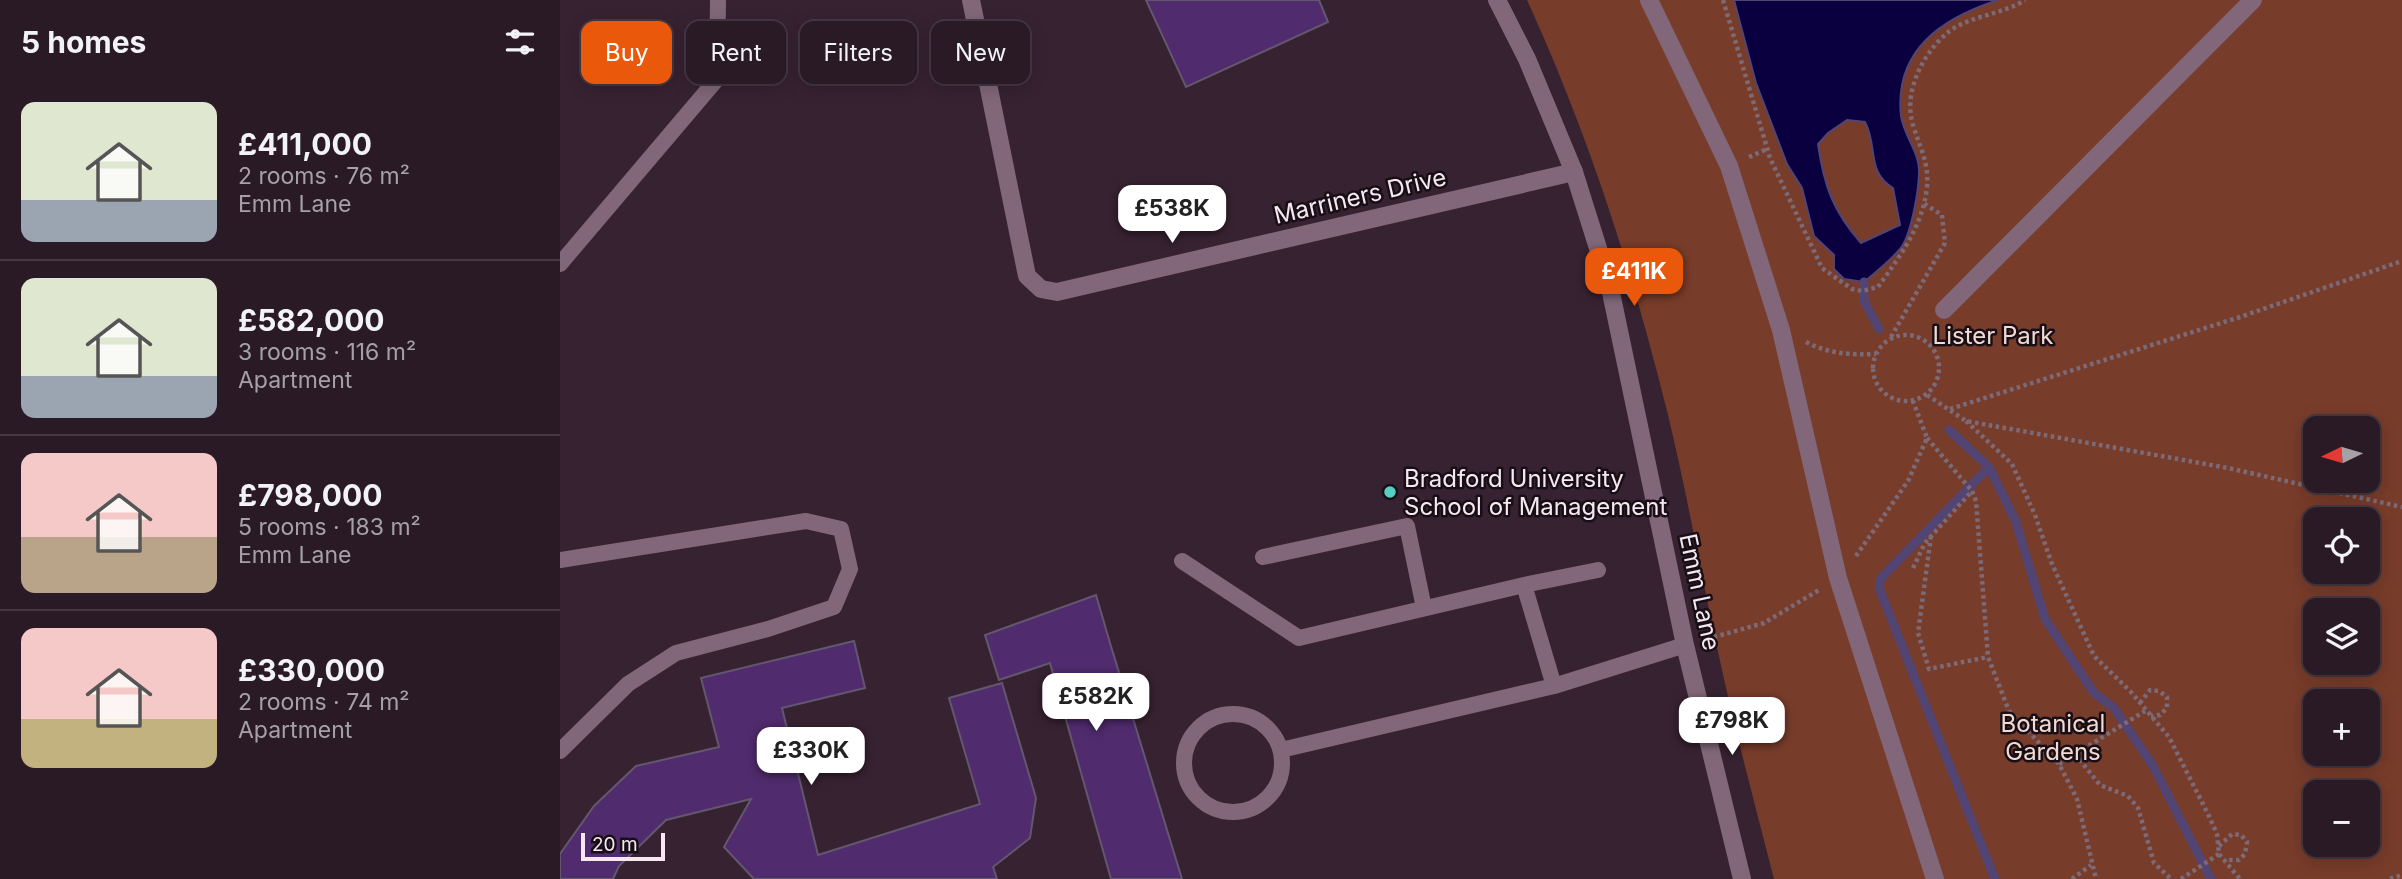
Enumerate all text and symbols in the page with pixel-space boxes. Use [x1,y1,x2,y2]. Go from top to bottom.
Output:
chip: Buy [581,21,672,84]
chip: Rent [686,21,786,84]
chip: Filters [800,21,917,84]
chip: New [931,21,1030,84]
icon: filters [501,23,539,61]
text: 5 homes [21,24,146,60]
text: £411,000 [238,126,372,162]
icon: home [77,130,161,214]
text: 2 rooms · 76 m² [238,162,410,190]
street label: Marriners Drive [1271,162,1449,230]
pin: £538K [1123,186,1221,245]
text: Emm Lane [238,190,352,218]
text: £538K [1134,194,1210,222]
pin: £411K [1585,248,1683,308]
text: £411K [1601,257,1667,285]
text: £582,000 [238,302,385,338]
icon: home [77,306,161,390]
park label: Lister Park [1933,321,2053,350]
text: 3 rooms · 116 m² [238,338,416,366]
text: Apartment [238,366,352,394]
north arrow [2303,416,2380,494]
map controls [2303,416,2380,857]
place label: Bradford University School of Management [1404,464,1667,521]
text: £798,000 [238,477,383,513]
icon: home [77,481,161,565]
marker: Bradford University School of Management [1382,484,1398,500]
button: locate [2303,507,2380,584]
text: 5 rooms · 183 m² [238,513,421,541]
street label: Emm Lane [1674,531,1726,653]
text: Emm Lane [238,541,352,569]
button: layers [2303,598,2380,675]
text: £330,000 [238,652,385,688]
icon: home [77,656,161,740]
pin: £582K [1047,674,1145,733]
text: £582K [1058,682,1134,710]
text: 2 rooms · 74 m² [238,688,410,716]
button: + [2303,689,2380,766]
pin: £798K [1683,698,1781,757]
text: £798K [1695,706,1769,734]
park label: Botanical Gardens [2001,709,2105,766]
text: Apartment [238,716,352,744]
pin: £330K [762,728,860,787]
text: £330K [773,736,849,764]
button: − [2303,780,2380,857]
scale bar [581,830,665,862]
text: 20 m [592,833,638,856]

